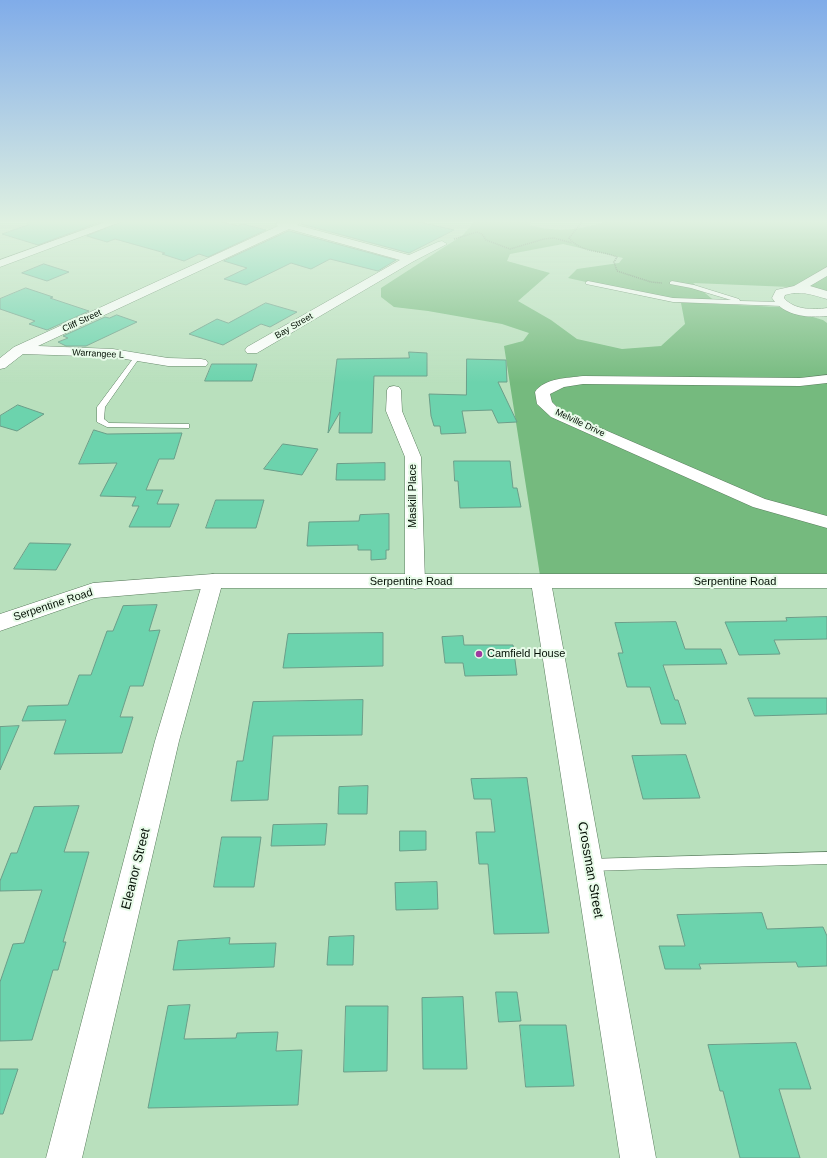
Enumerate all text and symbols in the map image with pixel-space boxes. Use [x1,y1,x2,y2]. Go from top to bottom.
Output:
street label: Cliff Street [61,307,103,335]
street label: Bay Street [273,311,315,341]
street label: Warrangee L [72,347,124,361]
street label: Melville Drive [553,407,607,439]
street label: Maskill Place [406,464,420,528]
street label: Serpentine Road [370,575,452,589]
street label: Serpentine Road [694,575,776,589]
street label: Serpentine Road [12,586,94,624]
place label: Camfield House [487,647,565,661]
marker: Camfield House [474,649,484,659]
street label: Crossman Street [574,821,606,919]
street label: Eleanor Street [118,827,154,911]

